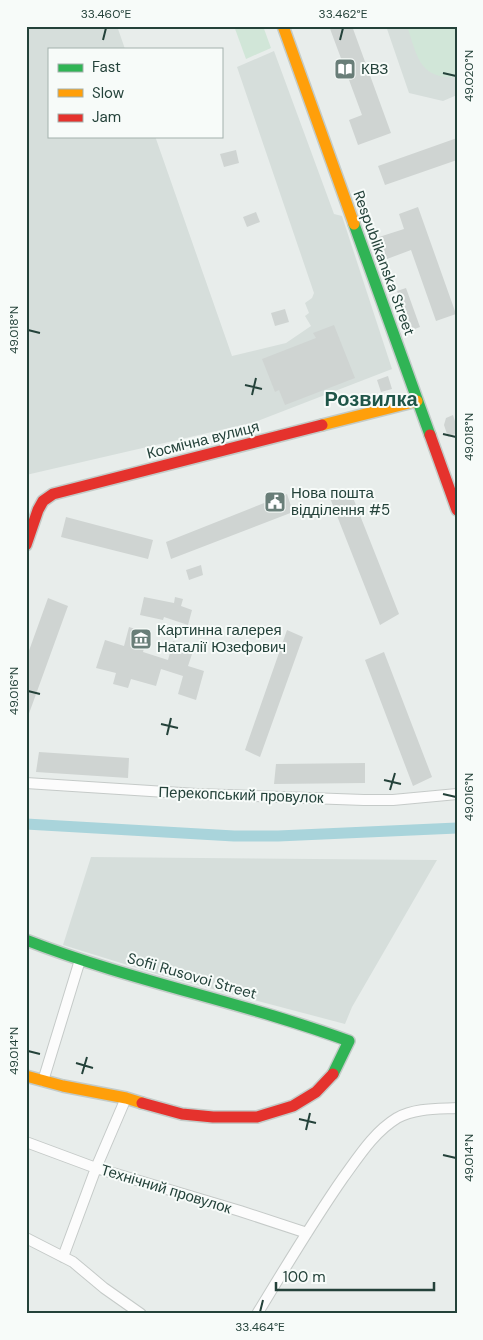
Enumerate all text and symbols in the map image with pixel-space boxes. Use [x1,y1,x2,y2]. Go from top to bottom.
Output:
text: 33.460°E [81,6,131,22]
text: 33.462°E [319,6,368,22]
legend [48,48,222,138]
text: 49.020°N [461,50,477,102]
text: Fast [92,57,121,77]
library icon: КВЗ [333,57,357,81]
place label: КВЗ [361,59,388,79]
text: Slow [92,83,125,103]
text: Jam [92,107,121,127]
street label: Respublikanska Street [348,188,420,338]
text: 49.018°N [6,306,22,354]
district label: Розвилка [324,386,418,412]
text: 49.018°N [461,413,477,461]
street label: Космічна вулиця [145,416,261,464]
place label: Нова пошта відділення #5 [291,483,390,520]
public building icon: Нова пошта відділення #5 [263,490,287,514]
place label: Картинна галерея Наталії Юзефович [157,620,286,657]
museum icon: Картинна галерея Наталії Юзефович [129,627,153,651]
text: 49.016°N [6,667,22,715]
text: 49.016°N [461,773,477,821]
street label: Перекопський провулок [158,782,324,808]
street label: Sofii Rusovoi Street [125,948,259,1004]
text: 49.014°N [6,1027,22,1075]
text: 49.014°N [461,1134,477,1182]
street label: Технічний провулок [98,1160,234,1219]
scale bar [276,1260,433,1292]
text: 100 m [283,1267,326,1287]
text: 33.464°E [235,1319,285,1335]

